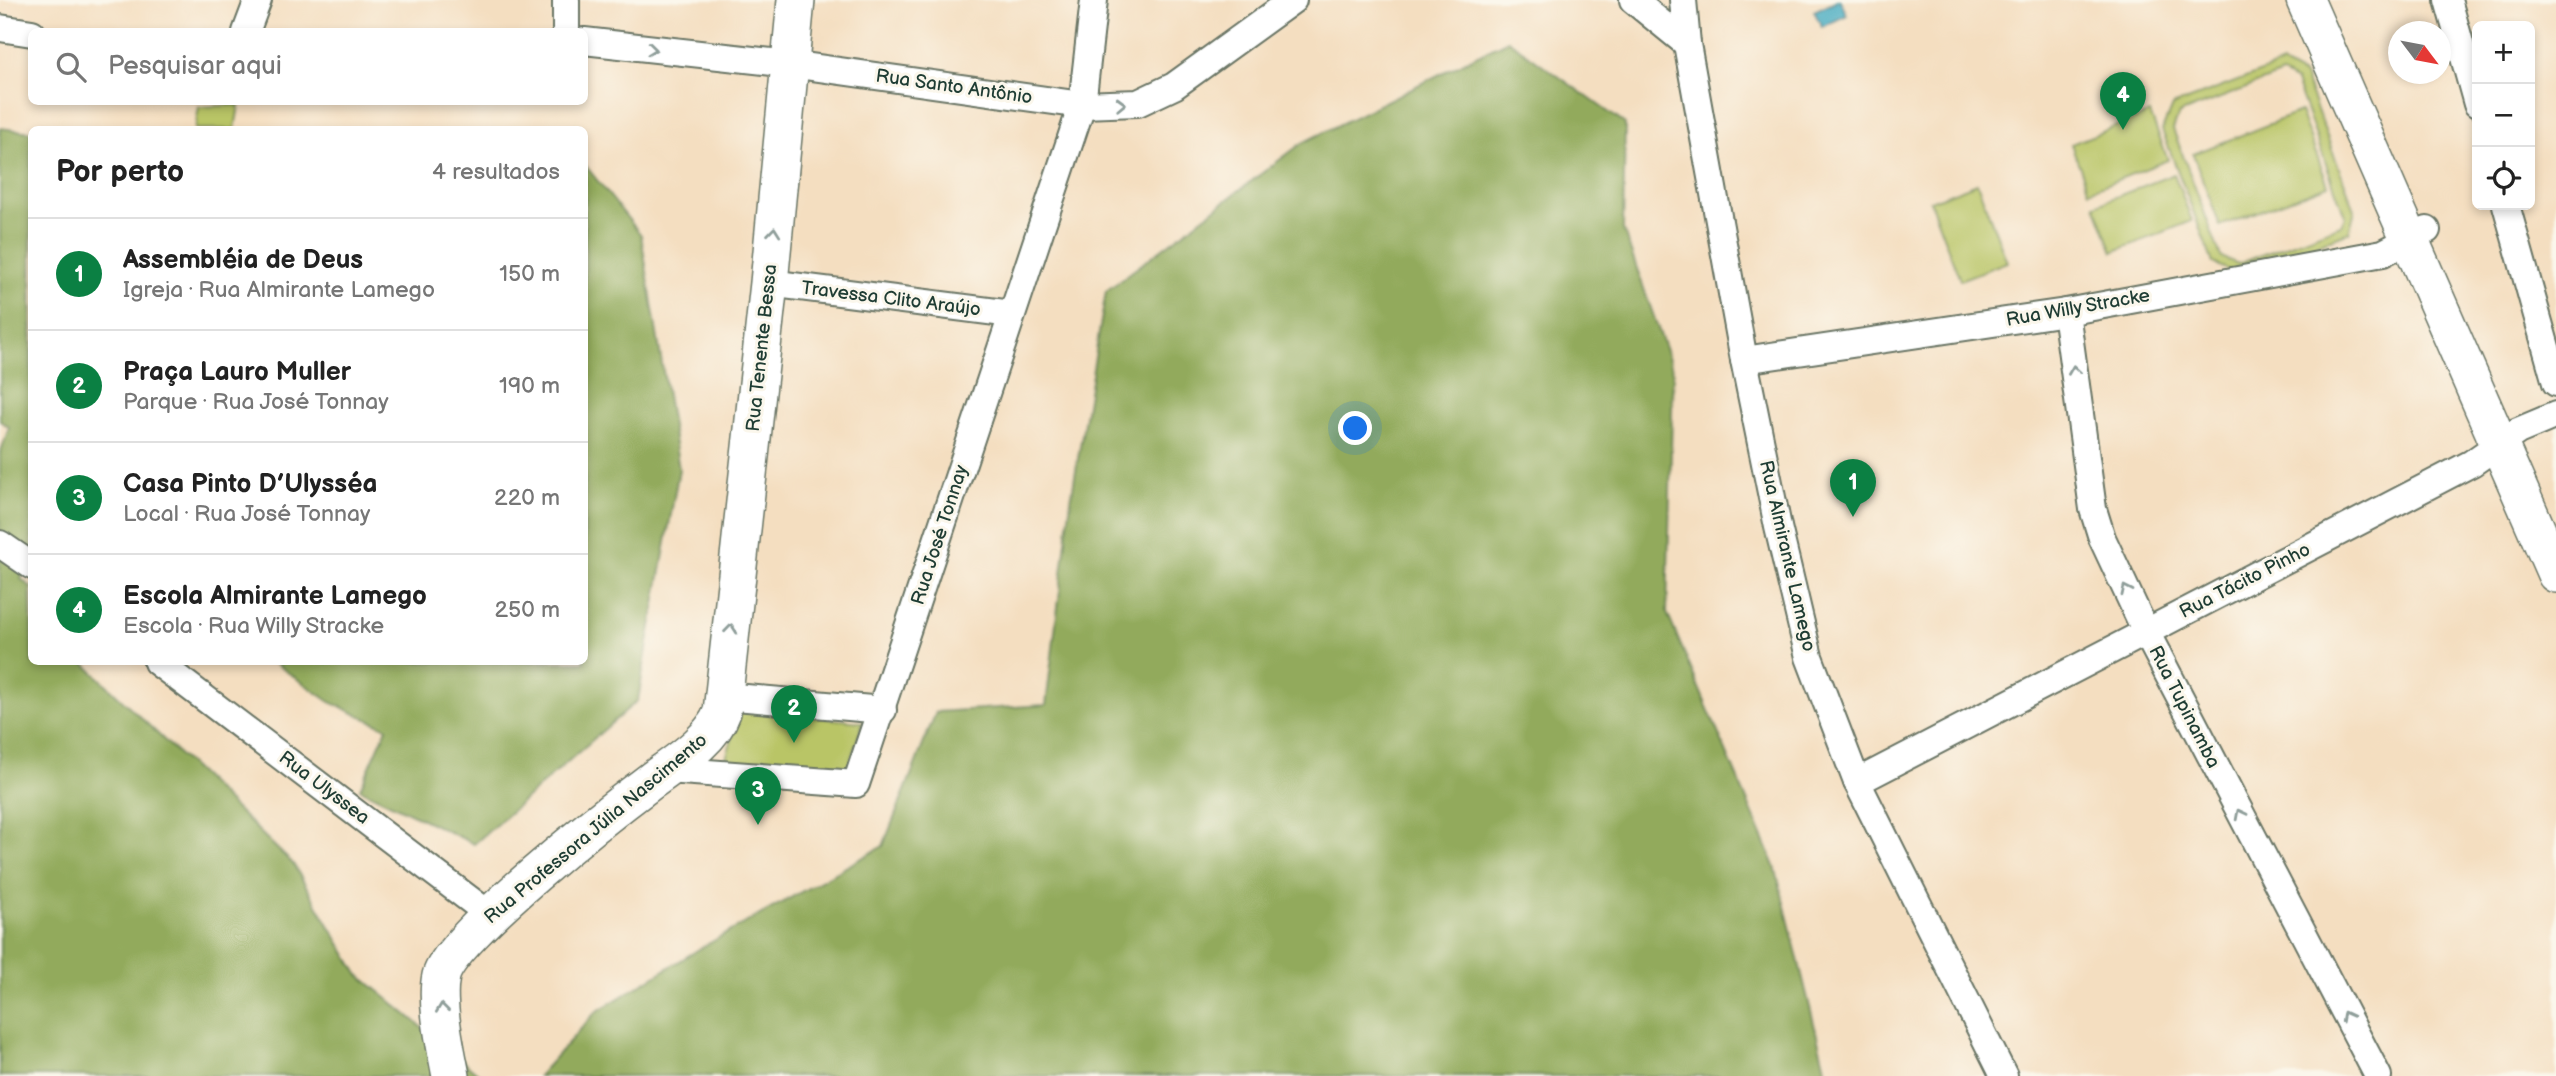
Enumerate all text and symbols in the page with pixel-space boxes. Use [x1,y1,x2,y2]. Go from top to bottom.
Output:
north arrow [2388,21,2451,84]
map controls [2472,21,2535,210]
button: + [2472,21,2535,84]
search box [28,28,588,105]
one-way arrow [646,41,658,56]
icon: search [52,48,90,86]
text: Pesquisar aqui [108,51,282,82]
street label: Rua Santo Antônio [874,65,1034,109]
pin: 4 [2100,72,2146,130]
button: − [2472,84,2535,147]
one-way arrow [1116,96,1127,111]
button: locate [2472,147,2535,210]
text: Por perto [56,154,184,190]
text: 4 resultados [432,158,560,186]
one-way arrow [766,226,781,237]
text: Assembléia de Deus [123,245,363,276]
text: 1 [74,260,84,288]
text: 150 m [499,260,560,288]
street label: Rua Tenente Bessa [742,263,782,433]
text: Igreja · Rua Almirante Lamego [123,276,435,304]
street label: Travessa Clito Araújo [800,277,982,321]
street label: Rua Willy Stracke [2004,284,2152,332]
text: Praça Lauro Muller [123,357,351,388]
one-way arrow [2067,364,2082,376]
text: 2 [72,372,86,400]
text: 190 m [499,372,560,400]
text: Parque · Rua José Tonnay [123,388,389,416]
your location [1338,411,1372,445]
street label: Rua Almirante Lamego [1754,458,1820,654]
pin: 1 [1830,459,1876,517]
street label: Rua José Tonnay [907,462,974,608]
text: Casa Pinto D’Ulysséa [123,469,377,500]
text: 3 [72,484,86,512]
text: 220 m [494,484,560,512]
text: Local · Rua José Tonnay [123,500,370,528]
street label: Rua Tácito Pinho [2176,538,2314,624]
text: Escola Almirante Lamego [123,581,427,612]
one-way arrow [2120,584,2134,597]
text: 4 [72,596,86,624]
text: 250 m [494,596,560,624]
text: Escola · Rua Willy Stracke [123,612,384,640]
one-way arrow [724,623,739,634]
street label: Rua Tupinamba [2143,642,2225,772]
pin: 2 [771,685,817,743]
street label: Rua Professora Júlia Nascimento [480,729,712,929]
street label: Rua Ulyssea [274,747,374,829]
pin: 3 [735,767,781,825]
one-way arrow [2235,809,2248,821]
one-way arrow [434,1003,449,1014]
one-way arrow [2341,1011,2354,1023]

